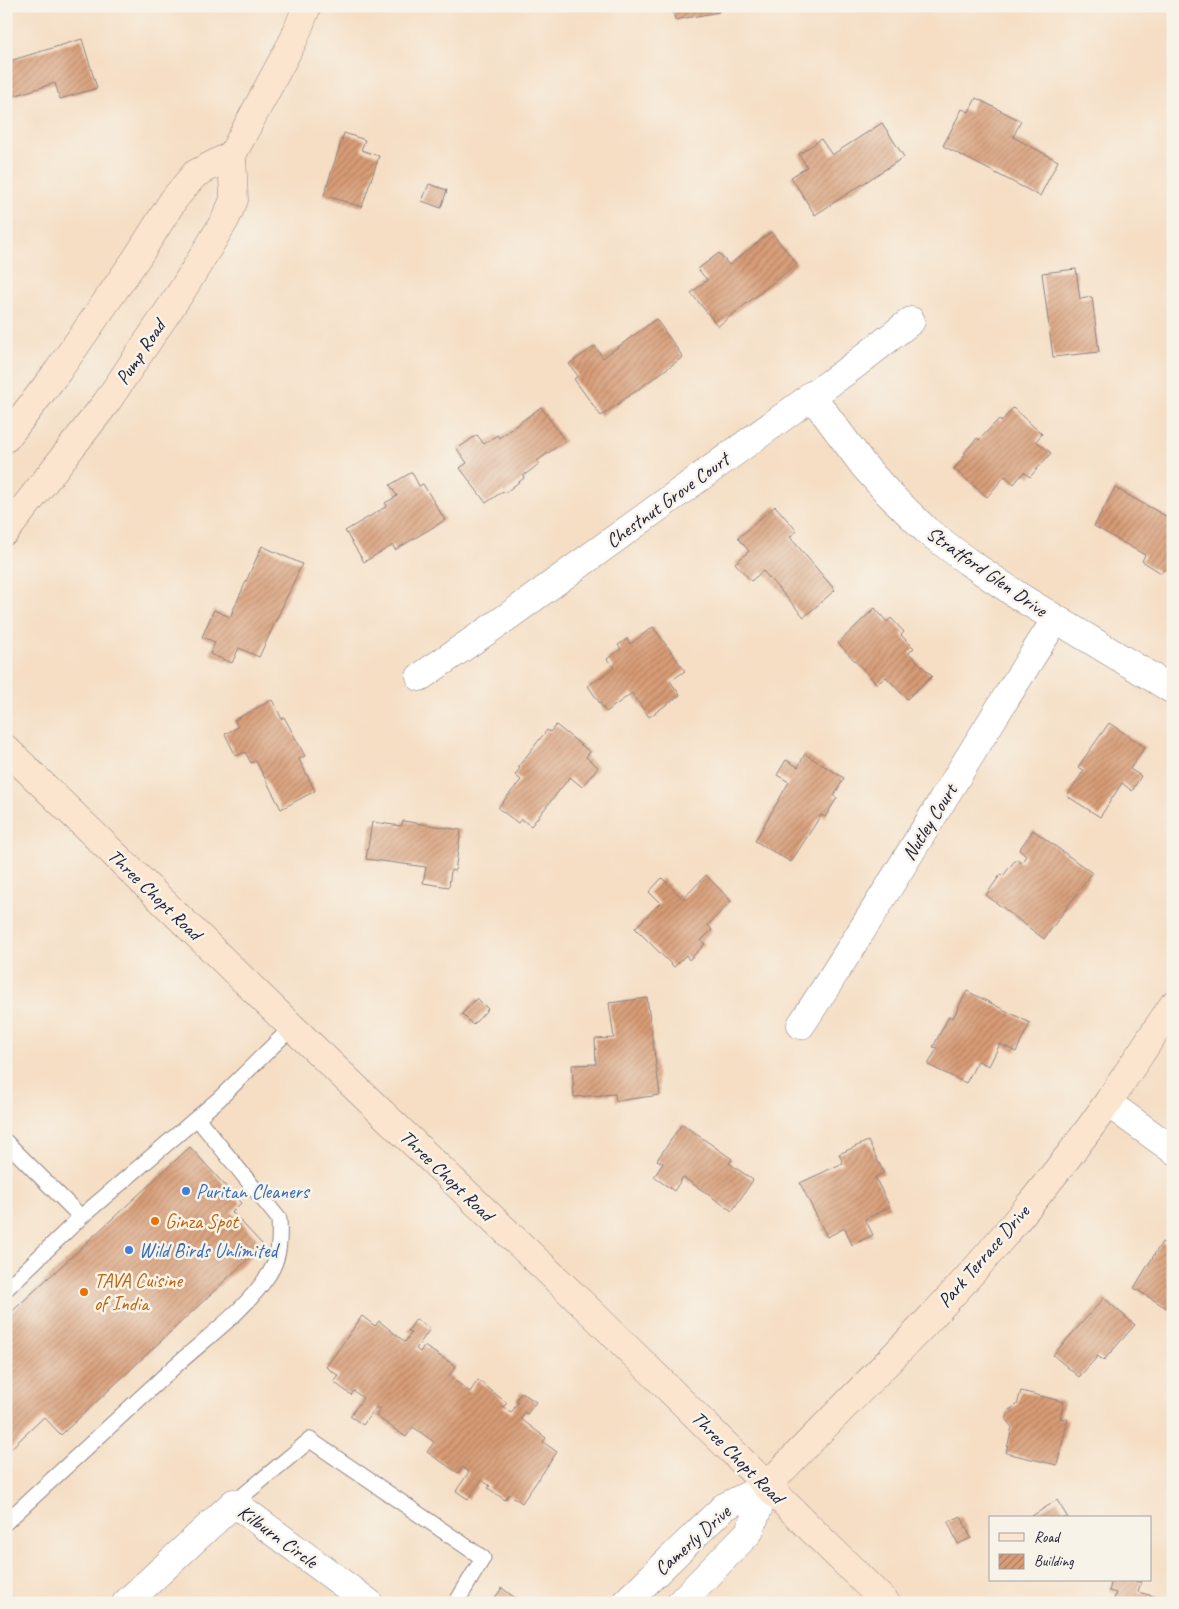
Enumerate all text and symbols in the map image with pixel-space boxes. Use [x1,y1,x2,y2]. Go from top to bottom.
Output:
street label: Pump Road [110,313,173,389]
street label: Chestnut Grove Court [601,445,737,554]
street label: Stratford Glen Drive [922,521,1053,623]
street label: Nutley Court [896,777,964,865]
street label: Three Chopt Road [102,843,209,948]
street label: Three Chopt Road [394,1124,501,1229]
place label: Puritan Cleaners [196,1179,311,1204]
marker: Puritan Cleaners [180,1185,192,1197]
street label: Park Terrace Drive [932,1199,1036,1313]
place label: Ginza Spot [165,1209,240,1234]
marker: Ginza Spot [149,1215,161,1227]
place label: Wild Birds Unlimited [139,1238,280,1263]
marker: Wild Birds Unlimited [123,1244,135,1256]
place label: TAVA Cuisine of India [94,1268,184,1316]
marker: TAVA Cuisine of India [78,1286,90,1298]
street label: Three Chopt Road [686,1406,792,1511]
street label: Kilburn Circle [233,1499,324,1574]
street label: Camerly Drive [649,1499,737,1581]
legend [989,1516,1152,1582]
text: Road [1034,1528,1061,1547]
text: Building [1034,1552,1074,1571]

